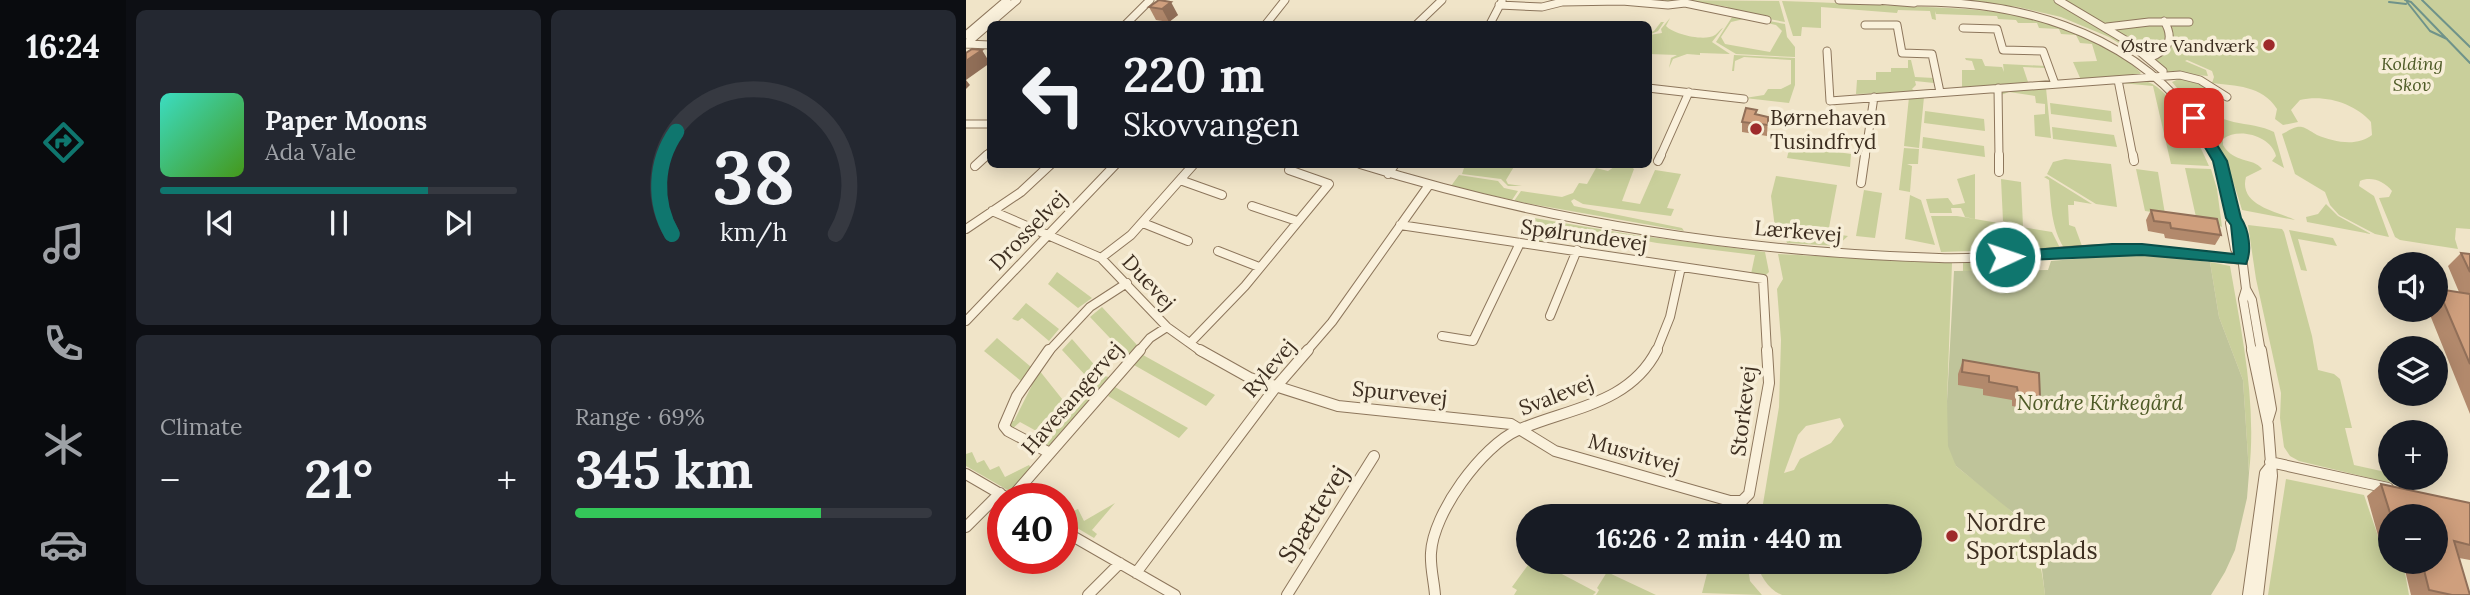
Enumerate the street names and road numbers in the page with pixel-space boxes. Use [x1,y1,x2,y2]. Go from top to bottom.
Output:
street label: Drosselvej [983,184,1073,276]
street label: Spølrundevej [1519,213,1649,257]
street label: Lærkevej [1753,214,1843,248]
street label: Duevej [1116,248,1182,316]
street label: Rylevej [1237,333,1301,403]
street label: Havesangervej [1015,336,1129,460]
street label: Storkevej [1724,364,1762,458]
street label: Svalevej [1515,369,1597,421]
street label: Spurvevej [1351,375,1449,411]
street label: Musvitvej [1585,427,1683,479]
street label: Spættevej [1271,459,1355,569]

